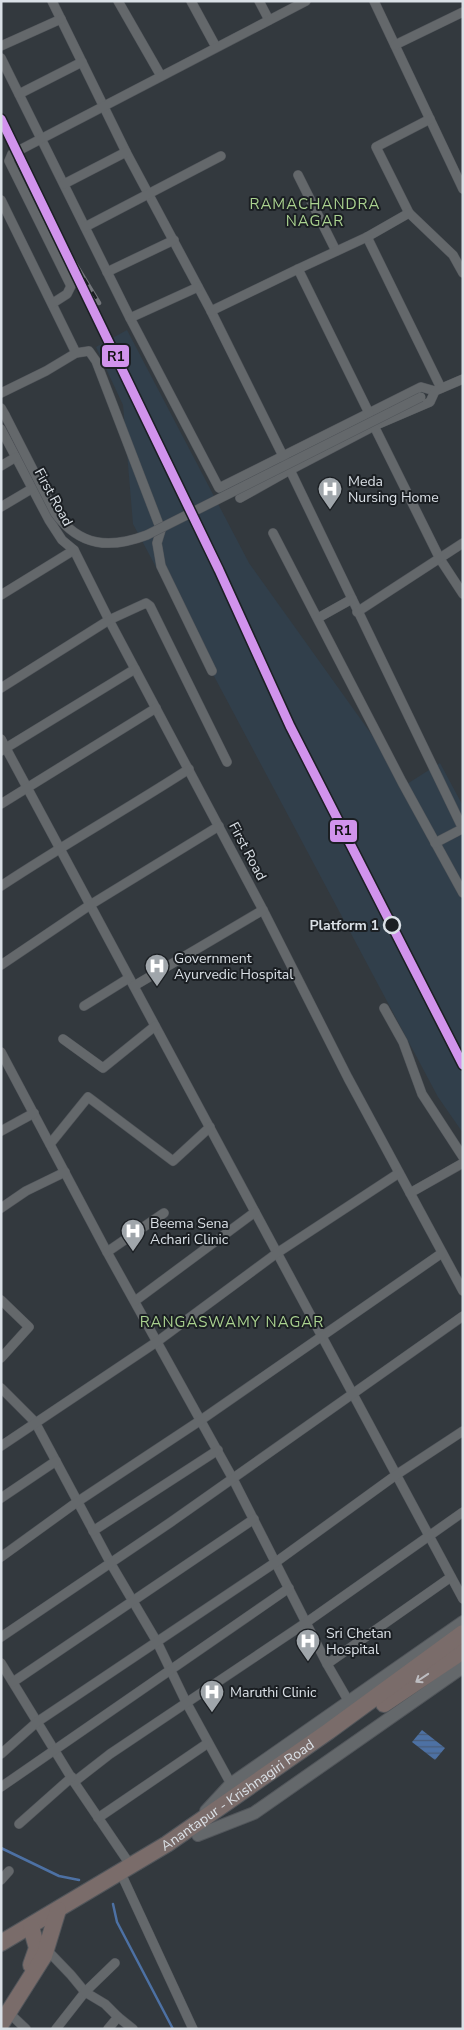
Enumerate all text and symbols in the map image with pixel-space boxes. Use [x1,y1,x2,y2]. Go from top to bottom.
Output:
district label: RAMACHANDRA NAGAR [250,194,380,231]
line badge: R1 [101,344,130,368]
text: R1 [107,347,125,366]
street label: First Road [30,465,77,530]
place label: Meda Nursing Home [348,472,439,507]
hospital icon: Meda Nursing Home [317,476,343,510]
street label: First Road [224,819,271,884]
line badge: R1 [329,819,358,843]
text: R1 [334,821,352,840]
place label: Platform 1 [309,916,379,935]
marker: Platform 1 [383,916,401,934]
place label: Government Ayurvedic Hospital [174,949,294,984]
hospital icon: Government Ayurvedic Hospital [144,953,170,987]
place label: Beema Sena Achari Clinic [150,1214,229,1249]
hospital icon: Beema Sena Achari Clinic [120,1218,146,1252]
district label: RANGASWAMY NAGAR [140,1312,324,1332]
place label: Sri Chetan Hospital [326,1624,392,1659]
hospital icon: Sri Chetan Hospital [295,1628,321,1662]
one-way arrow [416,1673,430,1683]
hospital icon: Maruthi Clinic [199,1679,225,1713]
place label: Maruthi Clinic [230,1683,317,1702]
street label: Anantapur - Krishnagiri Road [157,1735,318,1856]

